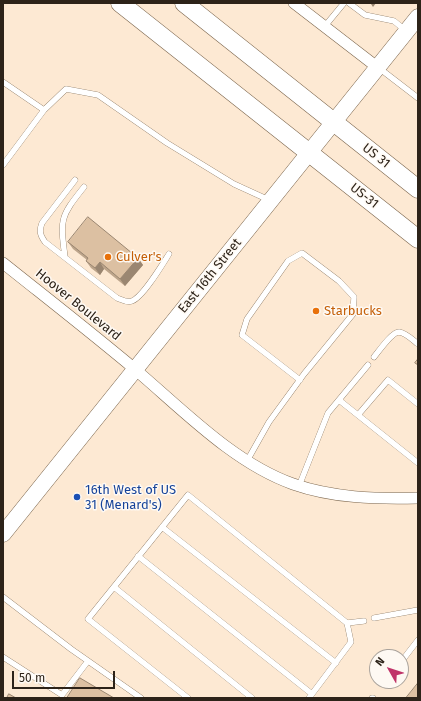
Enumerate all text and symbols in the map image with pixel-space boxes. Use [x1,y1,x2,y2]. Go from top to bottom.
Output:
street label: US 31 [359,140,393,172]
street label: US-31 [347,180,381,212]
street label: East 16th Street [175,236,245,316]
place label: Culver's [116,249,162,265]
marker: Culver's [103,252,113,262]
street label: Hoover Boulevard [32,266,124,344]
place label: Starbucks [324,303,382,319]
marker: Starbucks [311,306,321,316]
place label: 16th West of US 31 (Menard's) [85,482,176,513]
marker: 16th West of US 31 (Menard's) [72,492,82,502]
north arrow [369,649,409,689]
text: N [373,655,387,669]
scale bar [14,663,117,689]
text: 50 m [19,671,45,685]

